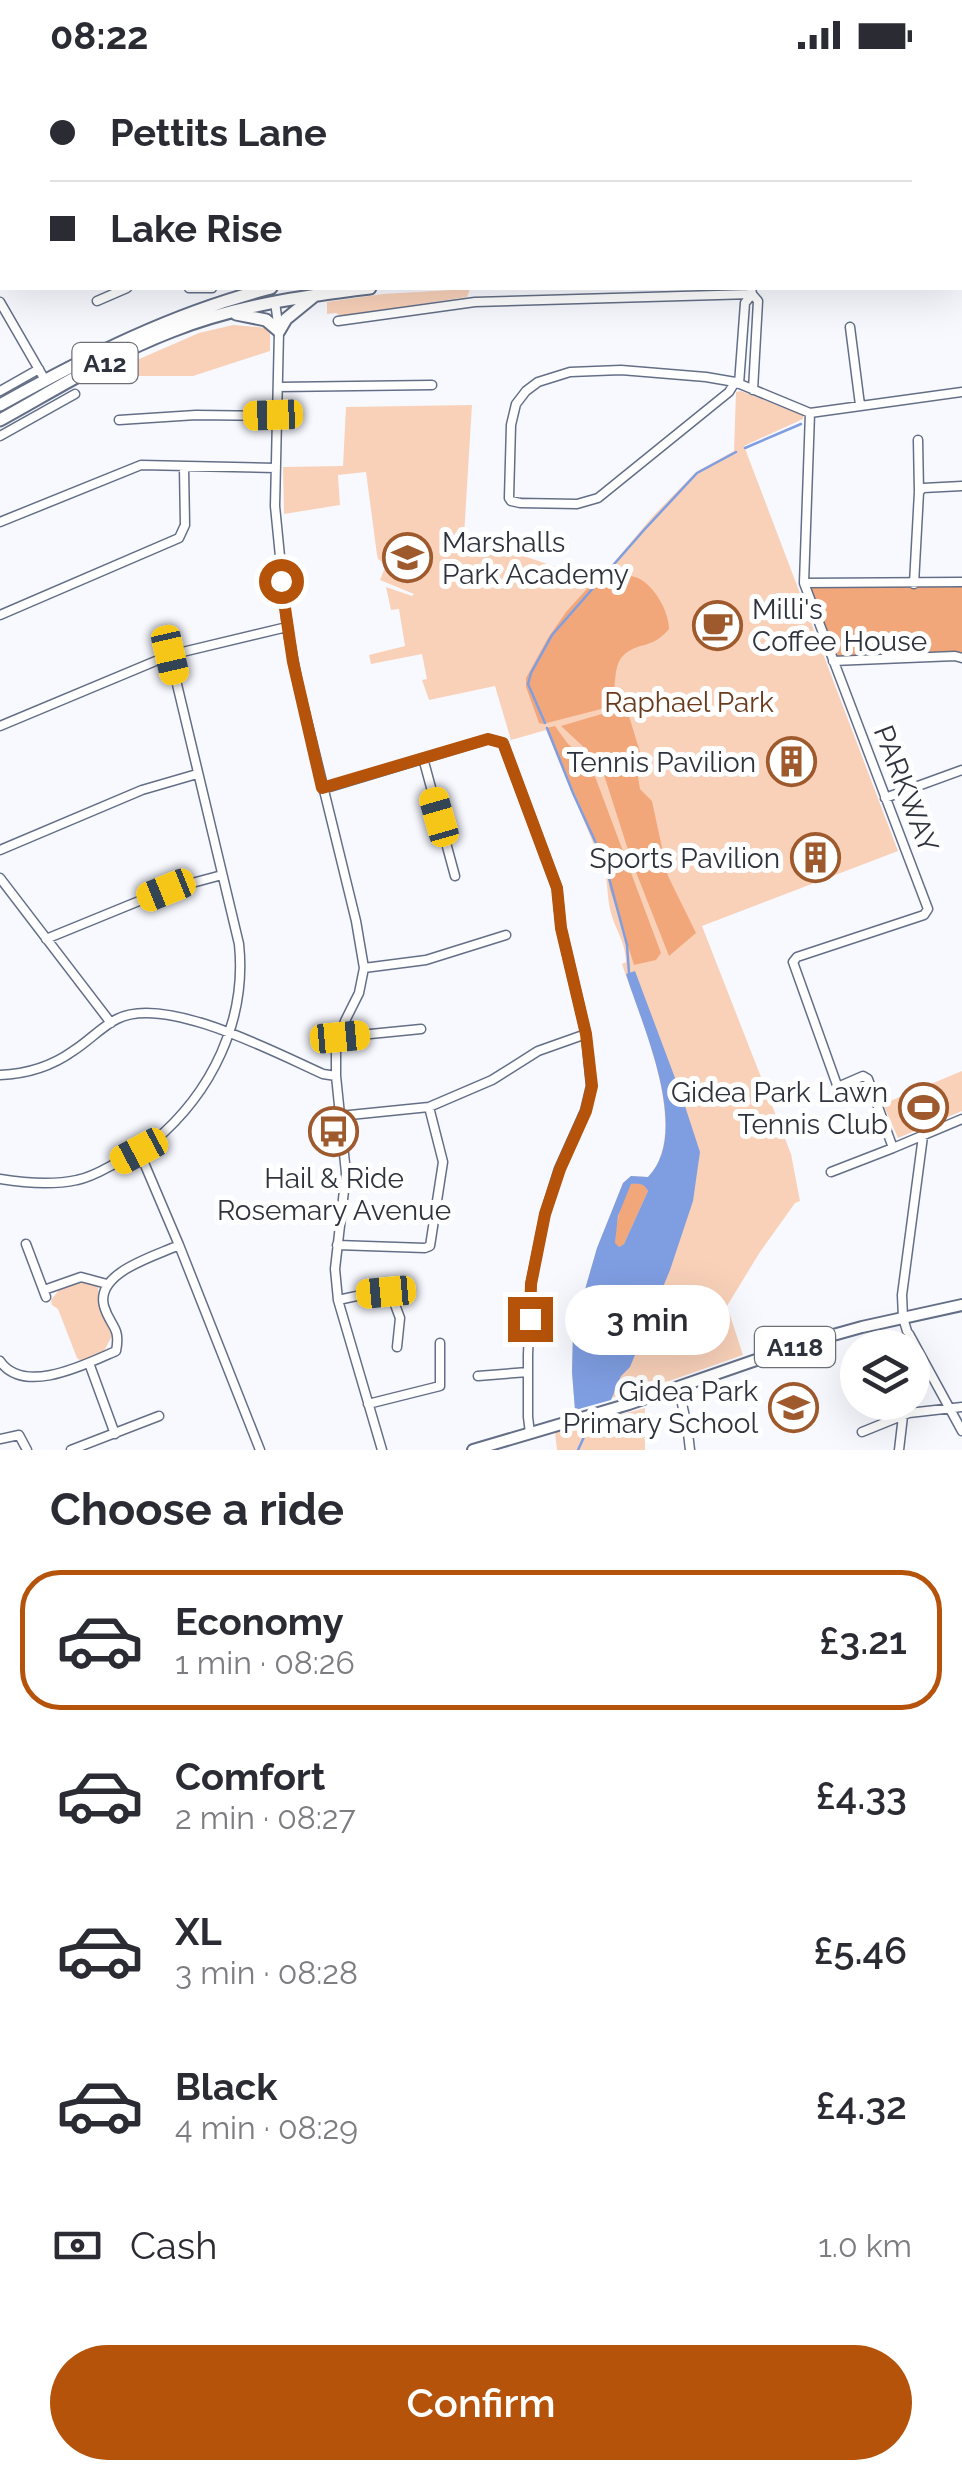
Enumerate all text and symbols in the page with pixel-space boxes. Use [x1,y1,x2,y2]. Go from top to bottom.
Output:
text: 08:22 [50,13,149,58]
text: Pettits Lane [110,110,327,155]
text: Lake Rise [110,206,282,251]
road number: A12 [72,343,138,383]
car [242,399,304,431]
place label: Marshalls Park Academy [442,526,629,591]
school or university icon: Marshalls Park Academy [381,532,433,584]
route start [259,559,304,604]
place label: Milli's Coffee House [752,593,927,658]
cafe icon: Milli's Coffee House [691,599,743,651]
car [149,622,191,688]
park label: Raphael Park [604,686,774,719]
street label: PARKWAY [867,721,945,857]
building icon: Tennis Pavilion [765,736,817,788]
place label: Tennis Pavilion [566,746,756,779]
car [416,784,462,850]
building icon: Sports Pavilion [789,832,841,884]
place label: Sports Pavilion [589,842,780,875]
car [133,865,199,915]
car [309,1019,371,1055]
place label: Gidea Park Lawn Tennis Club [671,1076,888,1141]
sports icon: Gidea Park Lawn Tennis Club [897,1082,949,1134]
bus stop icon: Hail & Ride Rosemary Avenue [308,1105,360,1157]
car [105,1124,173,1178]
place label: Hail & Ride Rosemary Avenue [217,1162,451,1227]
car [355,1274,417,1310]
callout: 3 min [565,1284,730,1354]
route end [508,1297,553,1342]
text: 3 min [607,1301,688,1338]
road number: A118 [755,1327,835,1367]
map controls [840,1330,930,1420]
button: layers [840,1330,930,1420]
place label: Gidea Park Primary School [563,1375,758,1440]
school or university icon: Gidea Park Primary School [767,1381,819,1433]
text: Choose a ride [50,1483,344,1536]
icon: car [55,1595,145,1685]
text: Economy [175,1599,344,1644]
text: £3.21 [819,1618,907,1663]
text: 1 min · 08:26 [175,1644,355,1681]
icon: car [55,1750,145,1840]
text: Comfort [175,1754,325,1799]
text: £4.33 [816,1773,907,1818]
text: 2 min · 08:27 [175,1799,356,1836]
icon: car [55,1905,145,1995]
text: XL [175,1909,222,1954]
text: £5.46 [813,1928,907,1973]
text: 3 min · 08:28 [175,1954,358,1991]
icon: car [55,2060,145,2150]
text: Black [175,2064,277,2109]
text: £4.32 [816,2083,907,2128]
text: 4 min · 08:29 [175,2109,358,2146]
icon: cash [50,2218,105,2273]
text: Cash [130,2223,217,2268]
text: 1.0 km [818,2227,912,2264]
button: Confirm [50,2345,912,2460]

